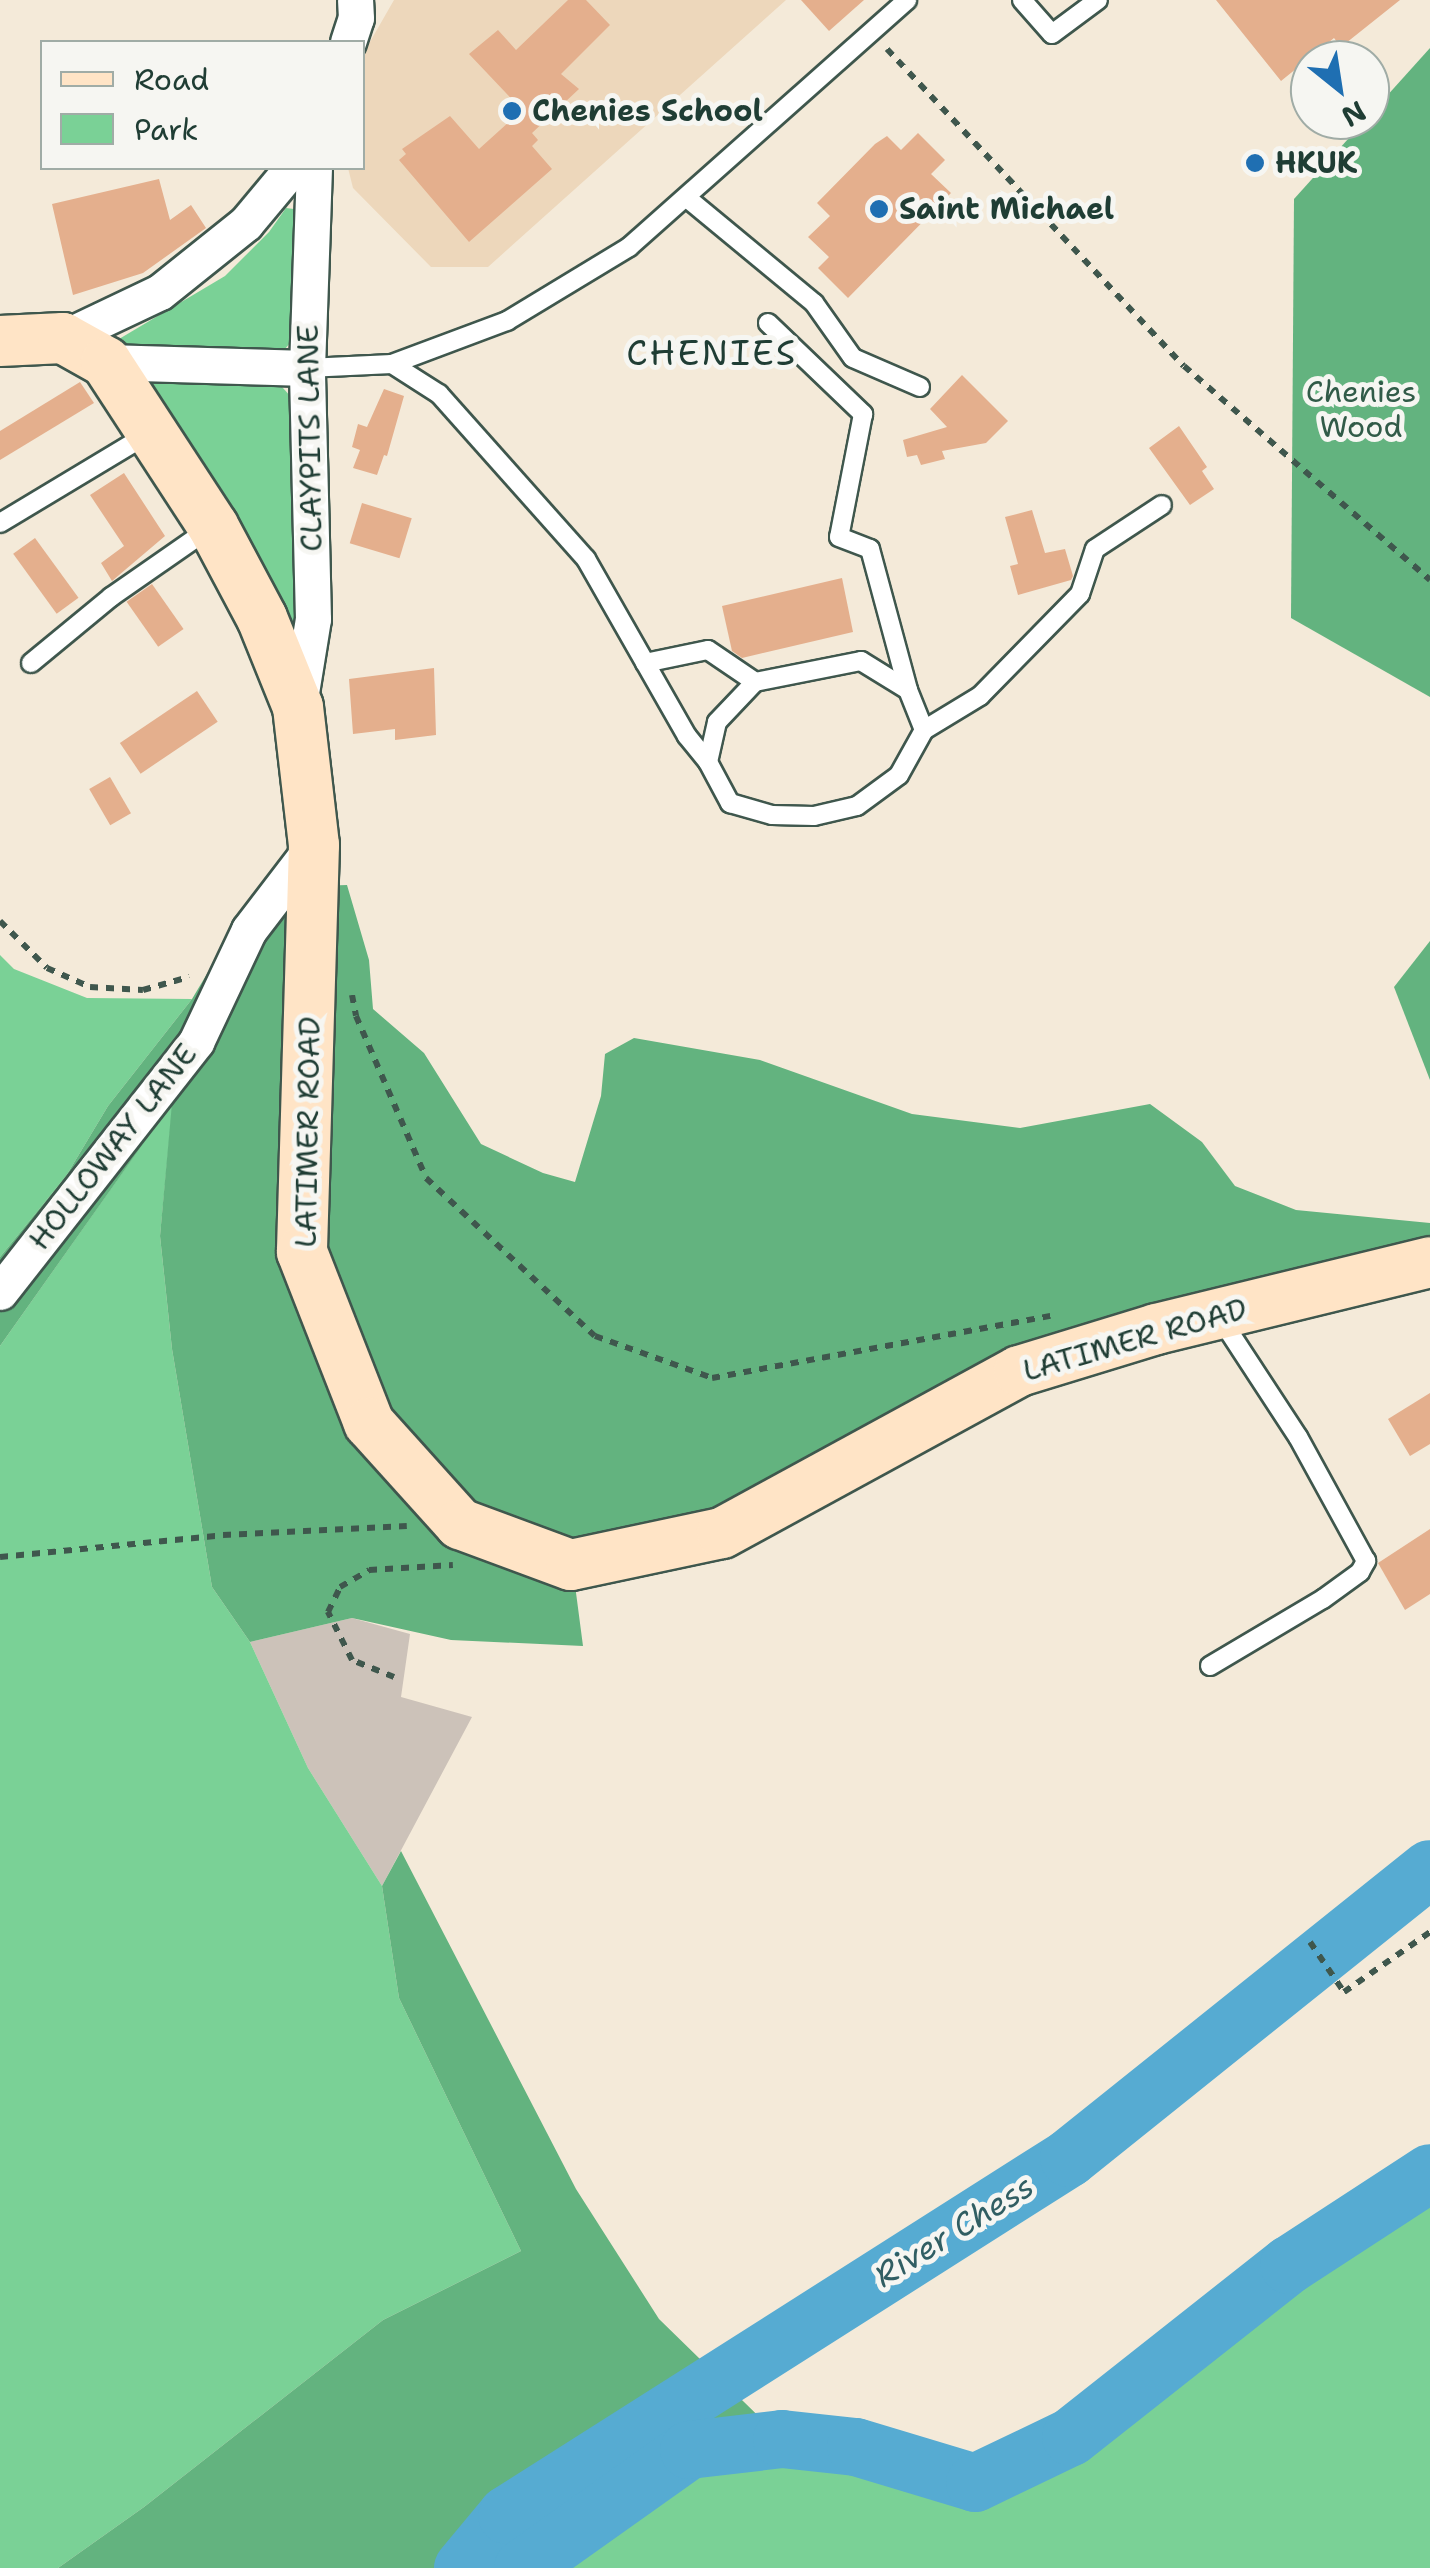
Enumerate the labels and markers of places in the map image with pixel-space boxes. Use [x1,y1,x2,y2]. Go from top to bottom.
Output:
place label: Chenies School [532,93,763,129]
marker: Chenies School [501,100,523,122]
place label: HKUK [1275,145,1357,181]
marker: HKUK [1244,152,1266,174]
place label: Saint Michael [899,191,1114,227]
marker: Saint Michael [868,198,890,220]

